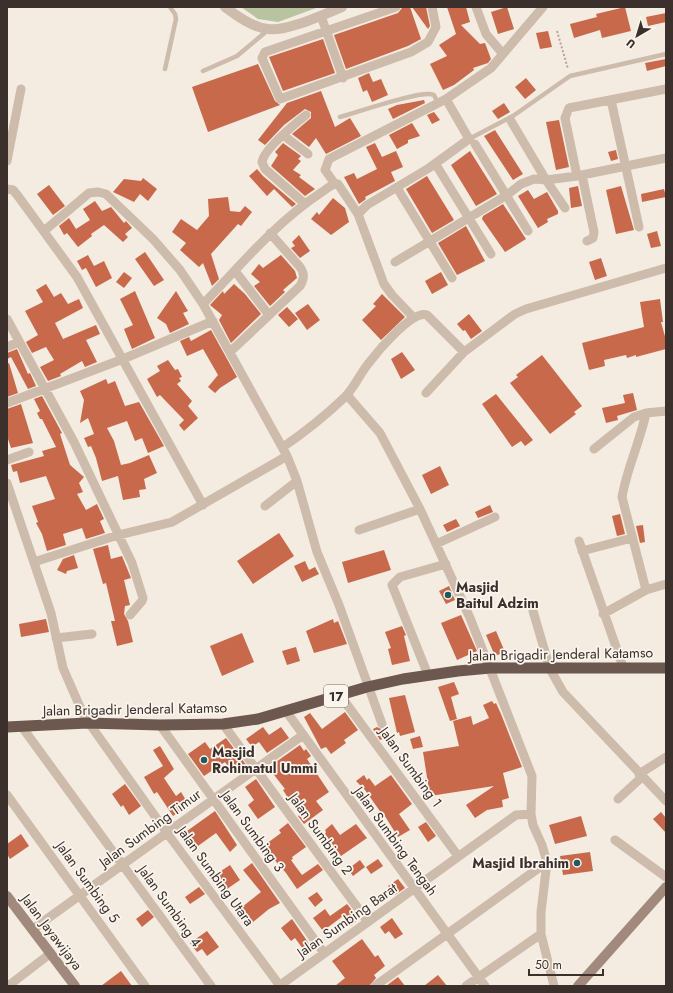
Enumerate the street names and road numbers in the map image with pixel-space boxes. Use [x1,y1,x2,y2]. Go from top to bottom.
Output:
street label: Jalan Brigadir Jenderal Katamso [467,642,654,666]
road number: 17 [324,685,348,707]
street label: Jalan Brigadir Jenderal Katamso [41,697,228,721]
street label: Jalan Sumbing 1 [374,721,447,811]
street label: Jalan Sumbing Tengah [348,781,442,900]
street label: Jalan Sumbing Timur [93,784,205,873]
street label: Jalan Sumbing 3 [215,785,290,876]
street label: Jalan Sumbing 2 [283,787,358,879]
street label: Jalan Sumbing Utara [172,820,259,930]
street label: Jalan Sumbing 5 [50,835,125,927]
street label: Jalan Sumbing 4 [132,859,207,951]
street label: Jalan Sumbing Barat [291,878,402,963]
street label: Jalan Jayawijaya [16,888,87,974]

